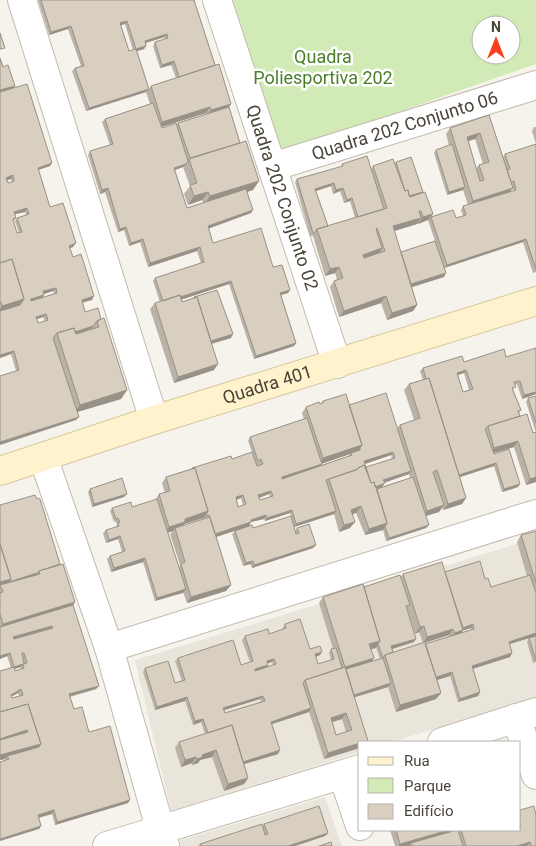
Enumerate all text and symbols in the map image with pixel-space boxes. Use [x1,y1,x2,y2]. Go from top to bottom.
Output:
north arrow [471,15,521,65]
text: N [491,19,501,35]
park label: Quadra Poliesportiva 202 [253,46,393,88]
street label: Quadra 202 Conjunto 06 [309,86,500,164]
street label: Quadra 202 Conjunto 02 [242,102,323,293]
street label: Quadra 401 [220,360,315,408]
legend [358,741,521,831]
text: Rua [404,752,430,770]
text: Parque [404,777,451,795]
text: Edifício [404,802,453,820]

